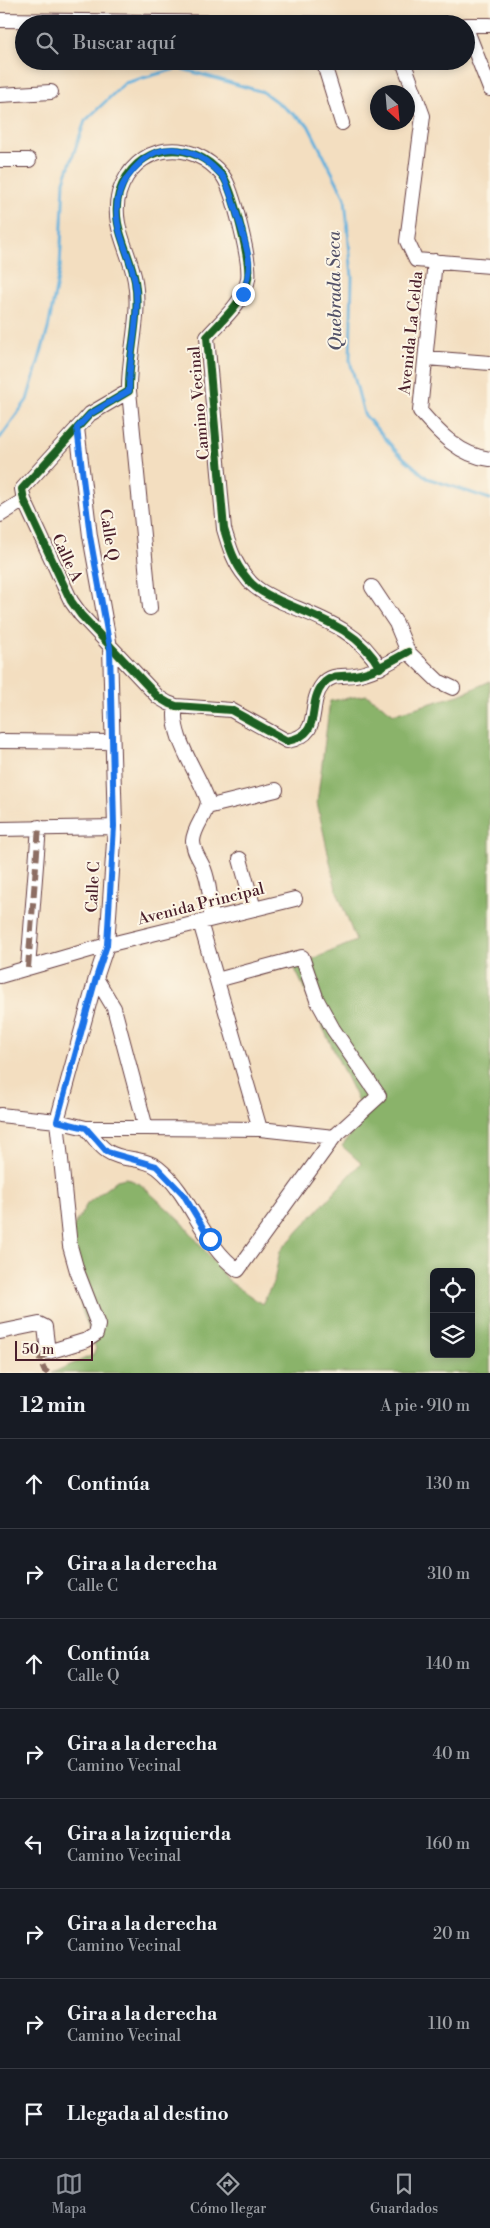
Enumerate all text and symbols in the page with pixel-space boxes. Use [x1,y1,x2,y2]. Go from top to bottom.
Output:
search box [15,15,475,70]
icon: search [33,29,61,57]
text: Buscar aquí [73,31,175,55]
north arrow [370,85,415,130]
water label: Quebrada Seca [322,230,348,351]
street label: Avenida La Celda [394,269,428,397]
route end [232,283,255,306]
street label: Camino Vecinal [184,345,214,461]
street label: Calle Q [95,508,123,562]
street label: Calle A [47,531,87,586]
street label: Calle C [82,861,104,913]
street label: Avenida Principal [135,879,267,930]
route start [199,1228,222,1251]
map controls [430,1268,475,1358]
button: locate [430,1268,475,1313]
button: layers [430,1313,475,1358]
scale bar [15,1338,92,1361]
text: 50 m [22,1341,54,1359]
text: 12 min [20,1393,86,1419]
text: A pie · 910 m [380,1396,470,1416]
icon: ahead [20,1470,48,1498]
text: Continúa [67,1472,150,1496]
text: 130 m [426,1474,470,1494]
text: Gira a la derecha [67,1552,217,1576]
icon: right [20,1560,48,1588]
text: 310 m [427,1564,470,1584]
text: Calle C [67,1576,118,1596]
text: Continúa [67,1642,150,1666]
icon: ahead [20,1650,48,1678]
text: 140 m [426,1654,470,1674]
text: Calle Q [67,1666,119,1686]
text: Gira a la derecha [67,1732,217,1756]
icon: right [20,1740,48,1768]
text: 40 m [433,1744,470,1764]
text: Camino Vecinal [67,1756,181,1776]
text: Gira a la izquierda [67,1822,231,1846]
icon: left [20,1830,48,1858]
text: 160 m [426,1834,470,1854]
text: Camino Vecinal [67,1846,181,1866]
text: Gira a la derecha [67,1912,217,1936]
icon: right [20,1920,48,1948]
text: 20 m [433,1924,470,1944]
text: Camino Vecinal [67,1936,181,1956]
text: Gira a la derecha [67,2002,217,2026]
icon: right [20,2010,48,2038]
text: 110 m [428,2014,470,2034]
text: Camino Vecinal [67,2026,181,2046]
icon: arrive [20,2100,48,2128]
text: Llegada al destino [67,2102,229,2126]
tab: Mapa [52,2170,86,2218]
tab: Cómo llegar [190,2170,266,2218]
tab: Guardados [370,2170,438,2218]

